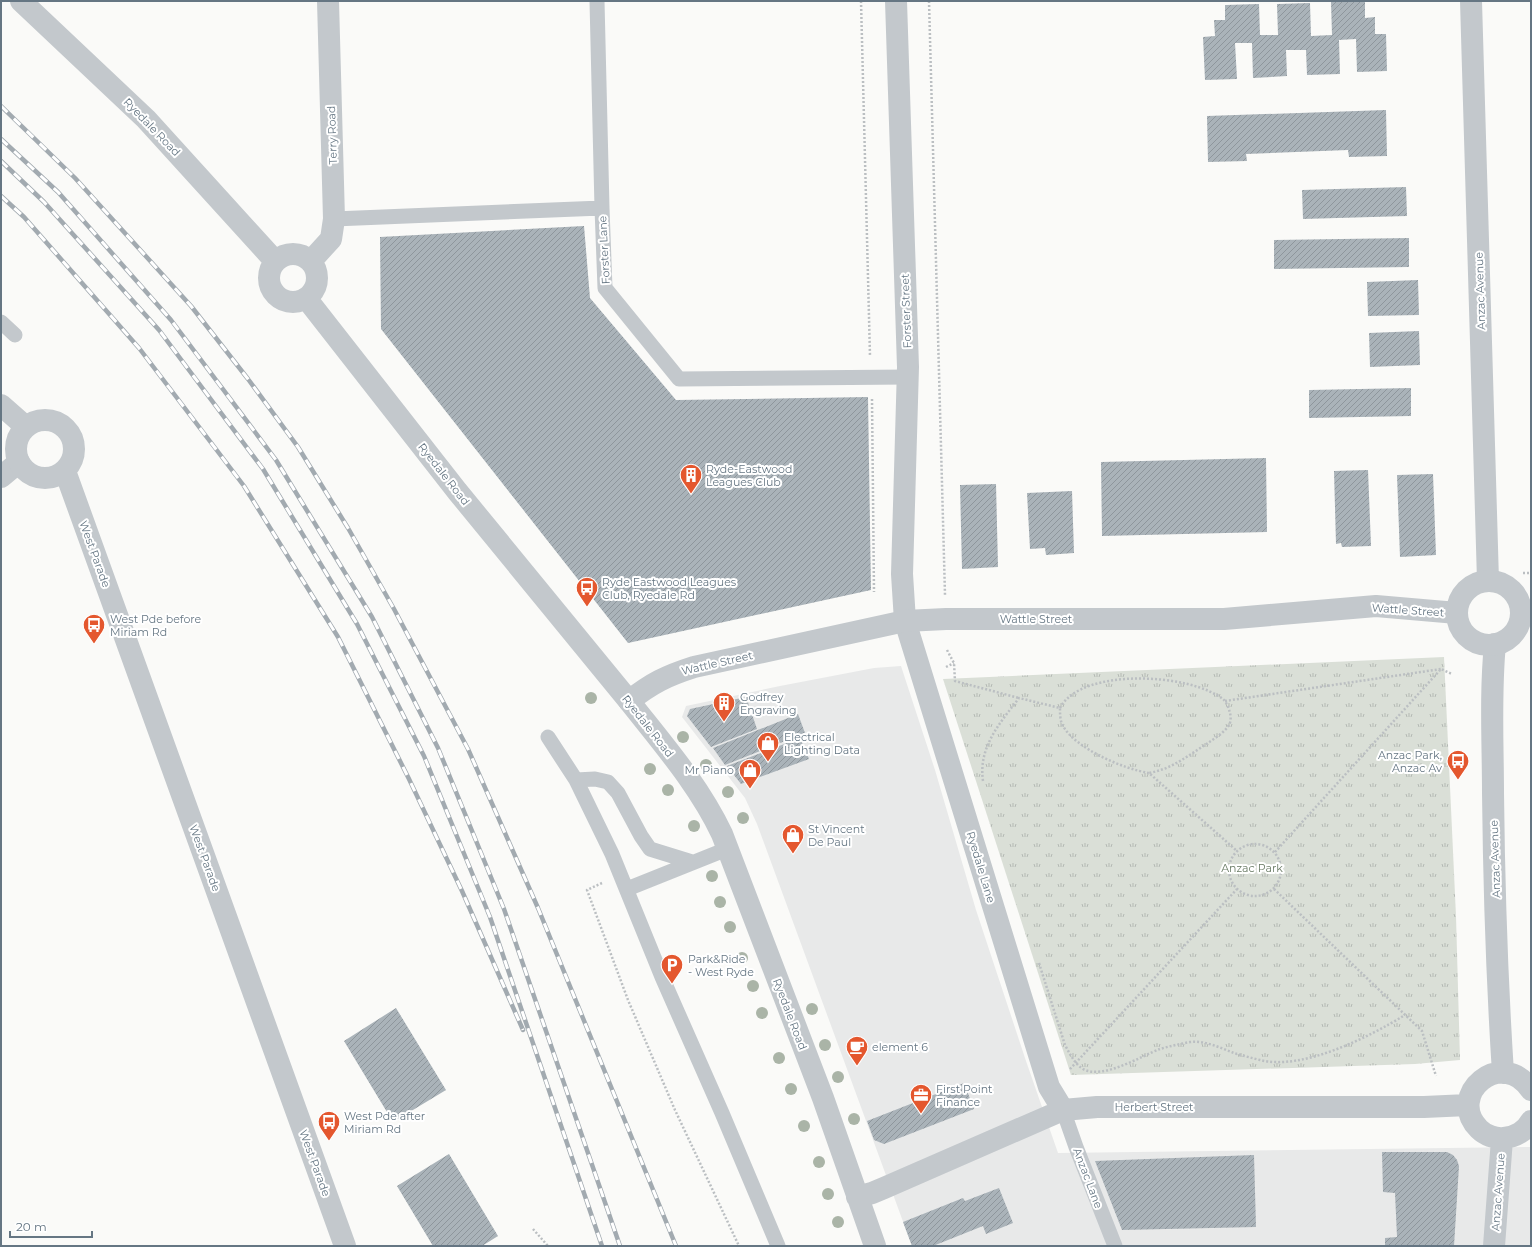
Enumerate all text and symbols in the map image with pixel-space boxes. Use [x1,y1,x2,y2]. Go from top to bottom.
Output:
street label: Ryedale Road [121,95,183,159]
street label: Terry Road [324,105,340,165]
street label: Forster Lane [595,215,613,285]
street label: Anzac Avenue [1472,251,1488,330]
street label: Forster Street [898,273,914,349]
street label: Ryedale Road [415,440,473,508]
building icon: Ryde-Eastwood Leagues Club [678,462,704,495]
place label: Ryde-Eastwood Leagues Club [706,462,792,489]
street label: West Parade [76,519,114,589]
bus stop icon: Ryde Eastwood Leagues Club, Ryedale Rd [574,575,600,608]
place label: Ryde Eastwood Leagues Club, Ryedale Rd [602,575,737,602]
street label: Wattle Street [1371,600,1445,620]
bus stop icon: West Pde before Miriam Rd [81,612,107,645]
place label: West Pde before Miriam Rd [110,612,202,639]
street label: Wattle Street [1000,612,1073,626]
street label: Wattle Street [680,648,754,678]
building icon: Godfrey Engraving [711,690,737,723]
place label: Godfrey Engraving [740,690,797,717]
street label: Ryedale Road [619,692,677,760]
shop icon: Electrical Lighting Data [755,730,781,763]
place label: Electrical Lighting Data [784,730,860,757]
place label: Anzac Park, Anzac Av [1378,748,1442,775]
bus stop icon: Anzac Park, Anzac Av [1445,748,1471,781]
shop icon: Mr Piano [737,757,763,790]
place label: Mr Piano [685,763,734,777]
street label: Anzac Avenue [1487,819,1503,898]
shop icon: St Vincent De Paul [780,822,806,855]
place label: St Vincent De Paul [808,822,865,849]
street label: West Parade [186,823,224,893]
street label: Ryedale Lane [964,830,999,905]
park label: Anzac Park [1221,861,1283,875]
parking icon: Park&Ride - West Ryde [659,952,685,985]
place label: Park&Ride - West Ryde [688,952,754,979]
street label: Ryedale Road [770,976,810,1052]
cafe icon: element 6 [844,1034,870,1067]
place label: element 6 [872,1040,928,1054]
office icon: First Point Finance [908,1082,934,1115]
place label: First Point Finance [936,1082,993,1109]
street label: Herbert Street [1114,1100,1194,1114]
bus stop icon: West Pde after Miriam Rd [316,1109,342,1142]
place label: West Pde after Miriam Rd [344,1109,425,1136]
street label: West Parade [296,1128,334,1198]
street label: Anzac Lane [1070,1146,1106,1211]
street label: Anzac Avenue [1488,1152,1508,1231]
scale bar [10,1213,92,1239]
text: 20 m [16,1219,47,1234]

